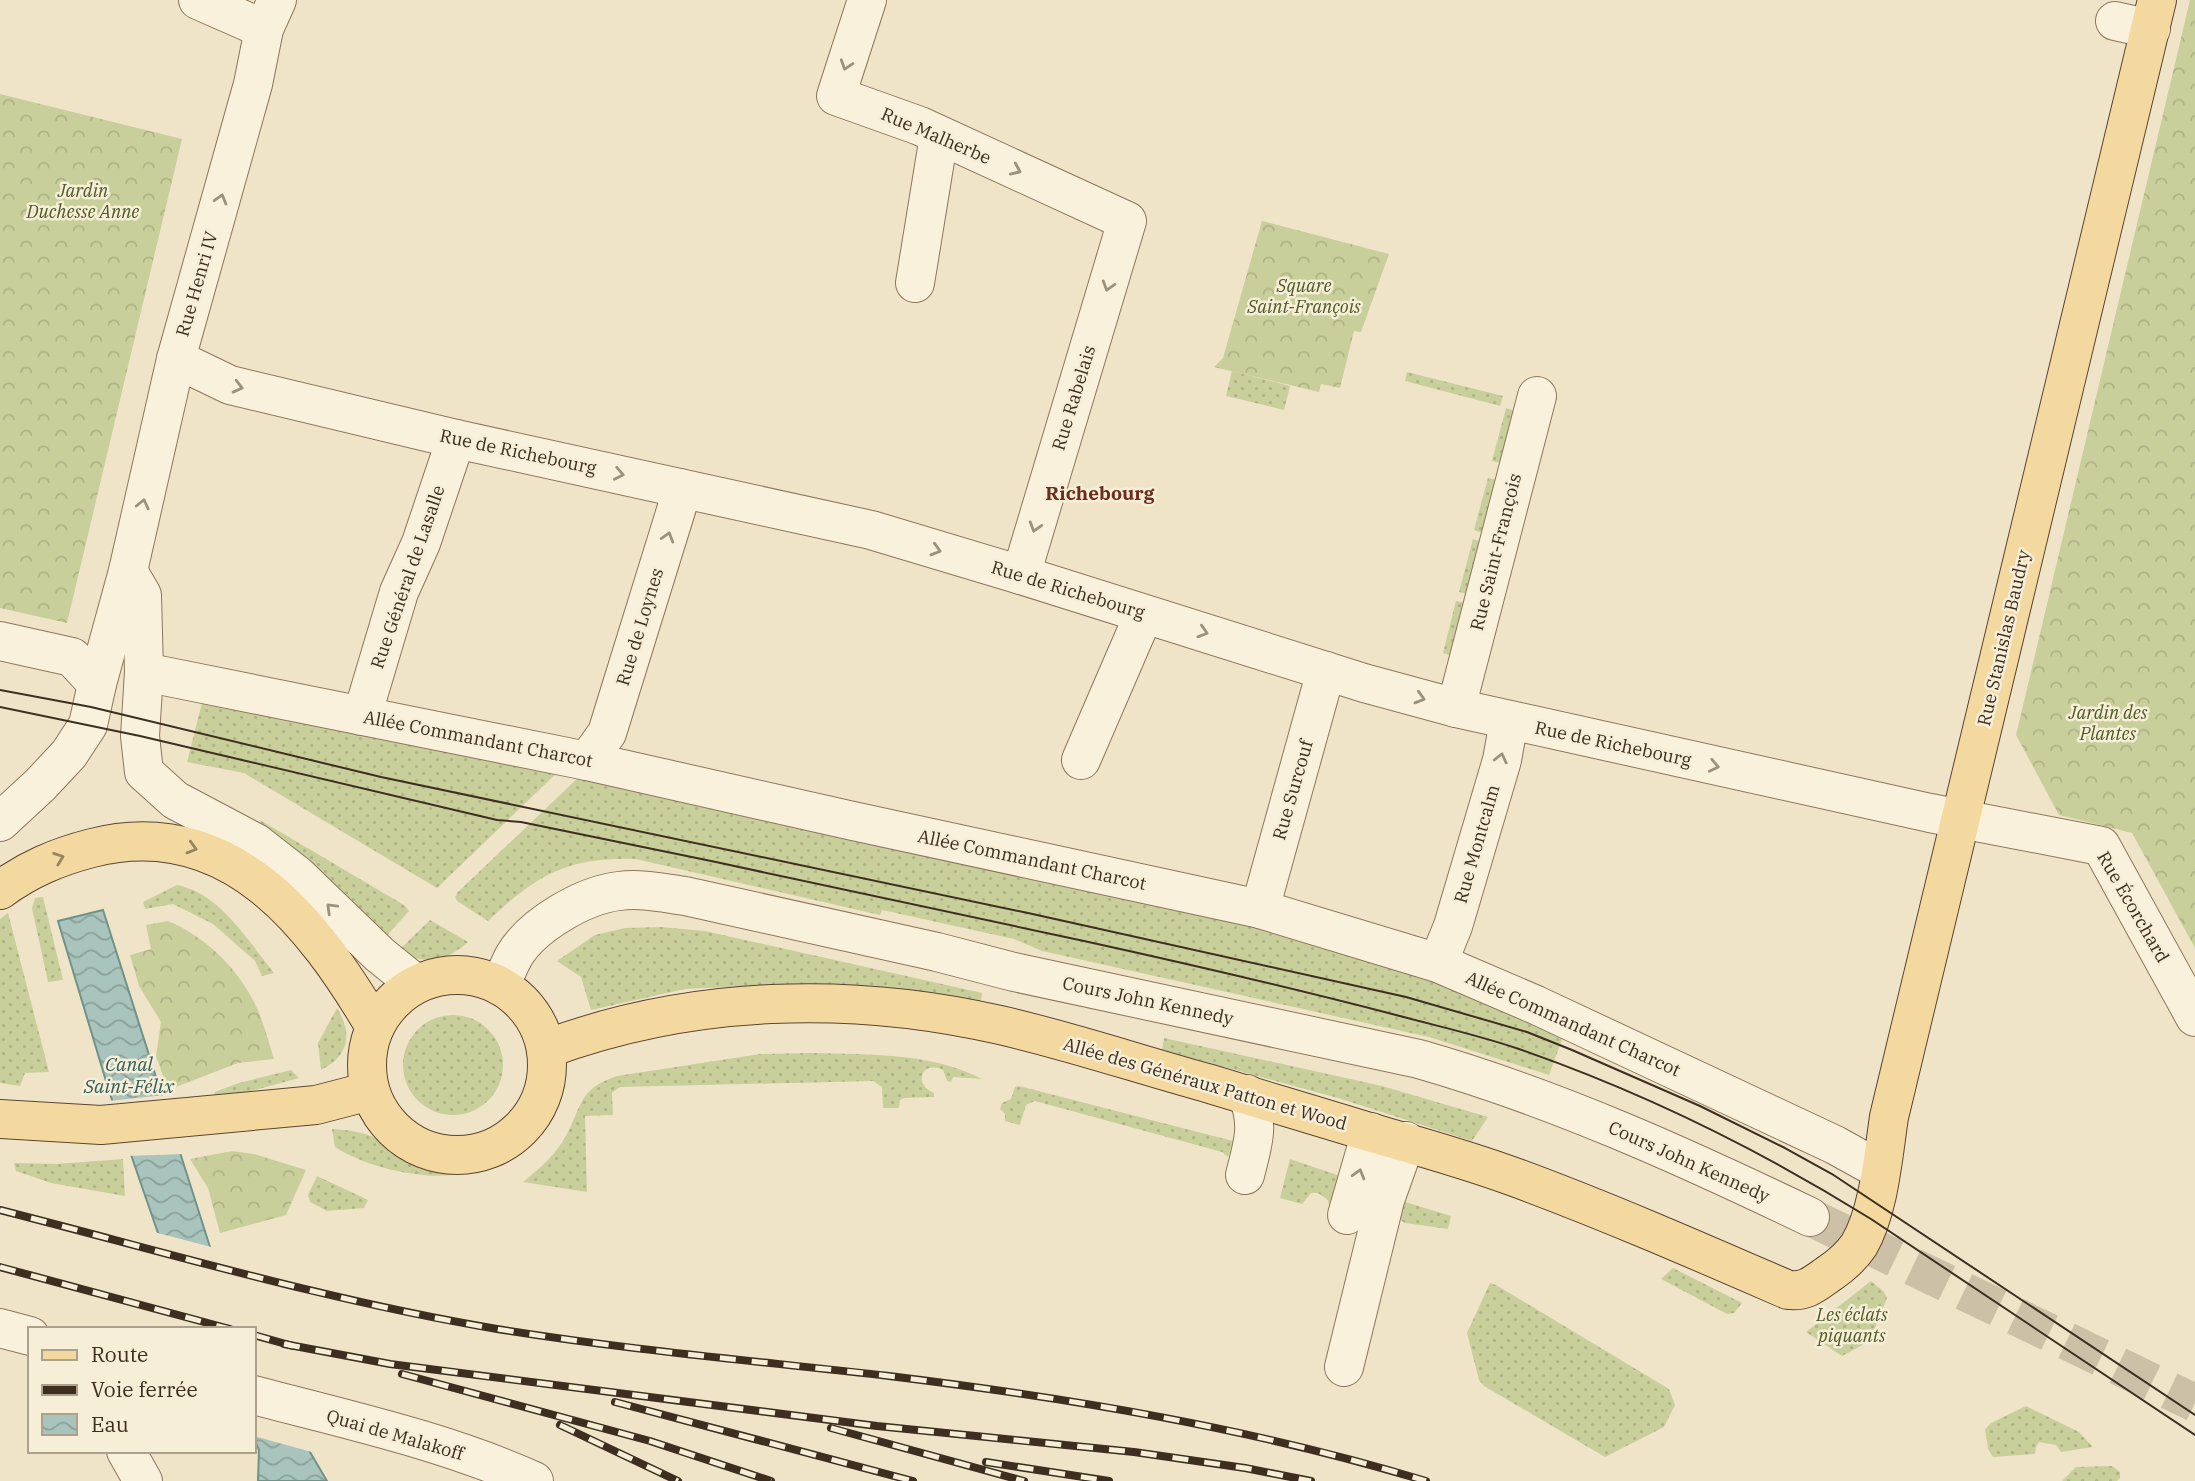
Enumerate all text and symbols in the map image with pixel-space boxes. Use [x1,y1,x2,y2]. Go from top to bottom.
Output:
one-way arrow [840,58,854,70]
street label: Rue Malherbe [878,102,995,169]
one-way arrow [1008,162,1021,176]
park label: Jardin Duchesse Anne [26,179,139,223]
one-way arrow [213,193,227,205]
street label: Rue Henri IV [171,229,223,339]
park label: Square Saint-François [1246,274,1361,318]
one-way arrow [1101,280,1116,292]
street label: Rue Rabelais [1047,342,1100,453]
one-way arrow [232,379,244,393]
street label: Rue de Richebourg [438,424,599,479]
one-way arrow [613,465,625,480]
street label: Rue Saint-François [1465,471,1526,633]
district label: Richebourg [1045,481,1155,505]
street label: Rue Général de Lasalle [365,482,450,672]
one-way arrow [134,498,149,510]
one-way arrow [1028,521,1043,533]
one-way arrow [660,531,674,543]
one-way arrow [930,541,942,556]
street label: Rue Stanislas Baudry [1972,547,2035,728]
street label: Rue de Richebourg [988,555,1148,624]
street label: Rue de Loynes [611,565,668,689]
one-way arrow [1196,624,1208,638]
one-way arrow [1414,690,1426,704]
park label: Jardin des Plantes [2068,701,2148,745]
street label: Allée Commandant Charcot [362,705,595,772]
street label: Rue de Richebourg [1533,716,1694,771]
street label: Rue Surcouf [1267,735,1318,843]
one-way arrow [1493,752,1508,764]
one-way arrow [1708,757,1720,772]
street label: Rue Montcalm [1449,782,1504,906]
street label: Allée Commandant Charcot [916,824,1148,895]
one-way arrow [185,840,197,854]
street label: Rue Écorchard [2092,847,2175,967]
one-way arrow [52,852,64,866]
one-way arrow [326,903,339,916]
street label: Allée Commandant Charcot [1462,966,1684,1081]
street label: Cours John Kennedy [1061,971,1236,1030]
street label: Allée des Généraux Patton et Wood [1061,1032,1350,1135]
water label: Canal Saint-Félix [83,1052,174,1098]
street label: Cours John Kennedy [1605,1116,1774,1208]
one-way arrow [1351,1168,1365,1180]
park label: Les éclats piquants [1815,1303,1888,1347]
legend [28,1327,256,1453]
text: Route [91,1340,148,1368]
text: Voie ferrée [91,1375,198,1403]
street label: Quai de Malakoff [324,1404,468,1466]
text: Eau [91,1410,129,1438]

